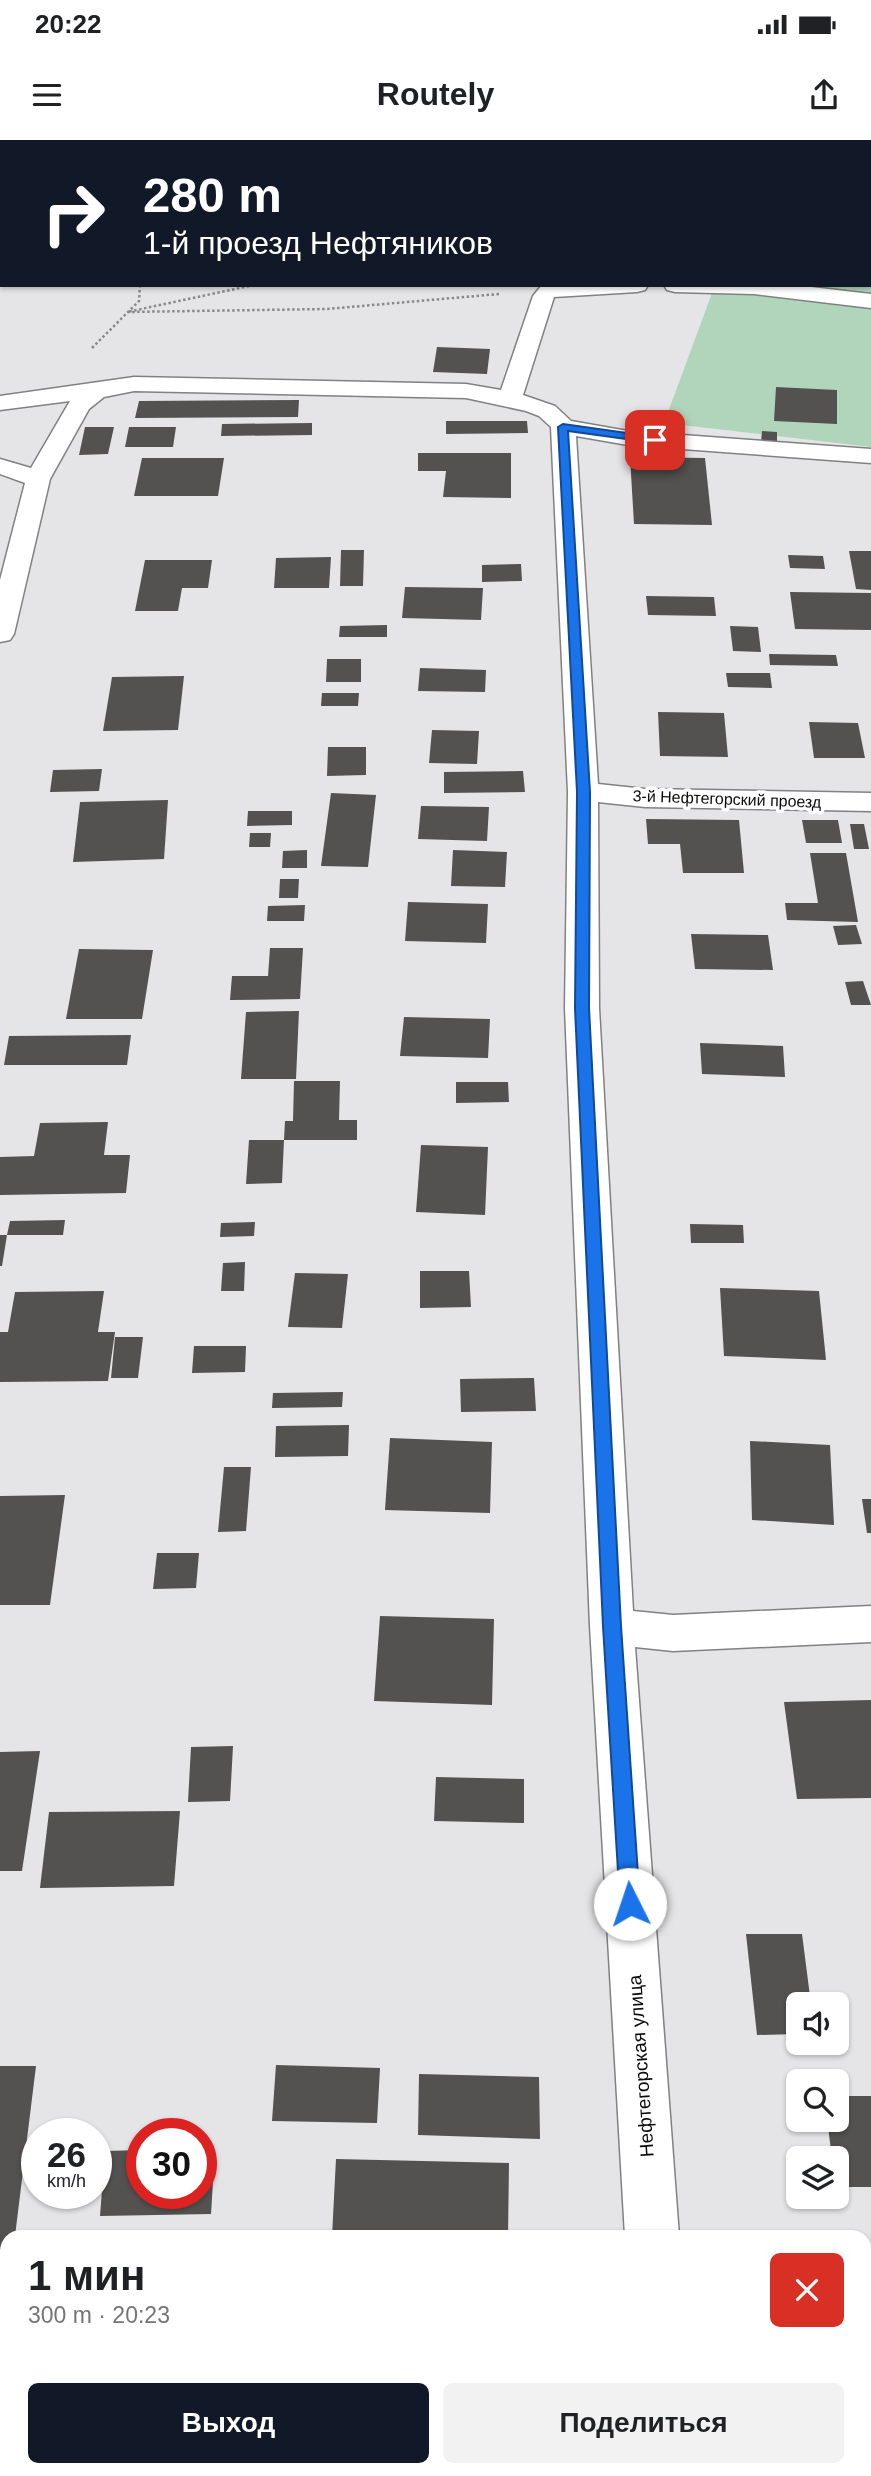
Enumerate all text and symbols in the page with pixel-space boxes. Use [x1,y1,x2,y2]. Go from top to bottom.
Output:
text: 20:22 [35,9,102,39]
icon: menu [28,76,66,114]
text: Routely [377,76,494,112]
icon: share [805,76,843,114]
icon: right [28,168,119,259]
text: 280 m [143,168,282,222]
text: 1-й проезд Нефтяников [143,225,493,261]
pin [625,410,685,470]
icon: arrive [636,421,674,459]
street label: 3-й Нефтегорский проезд [632,787,822,811]
position arrow [593,1867,667,1941]
street label: Нефтегорская улица [624,1974,658,2158]
map controls [786,1992,849,2209]
button: sound [786,1992,849,2055]
button: search [786,2069,849,2132]
speed limit sign: 30 [126,2118,217,2209]
text: 26 [47,2135,86,2174]
button: layers [786,2146,849,2209]
text: km/h [47,2171,86,2191]
text: 1 мин [28,2252,145,2299]
button: close [770,2253,844,2327]
text: 300 m · 20:23 [28,2302,170,2328]
button: Выход [28,2383,429,2463]
button: Поделиться [443,2383,844,2463]

